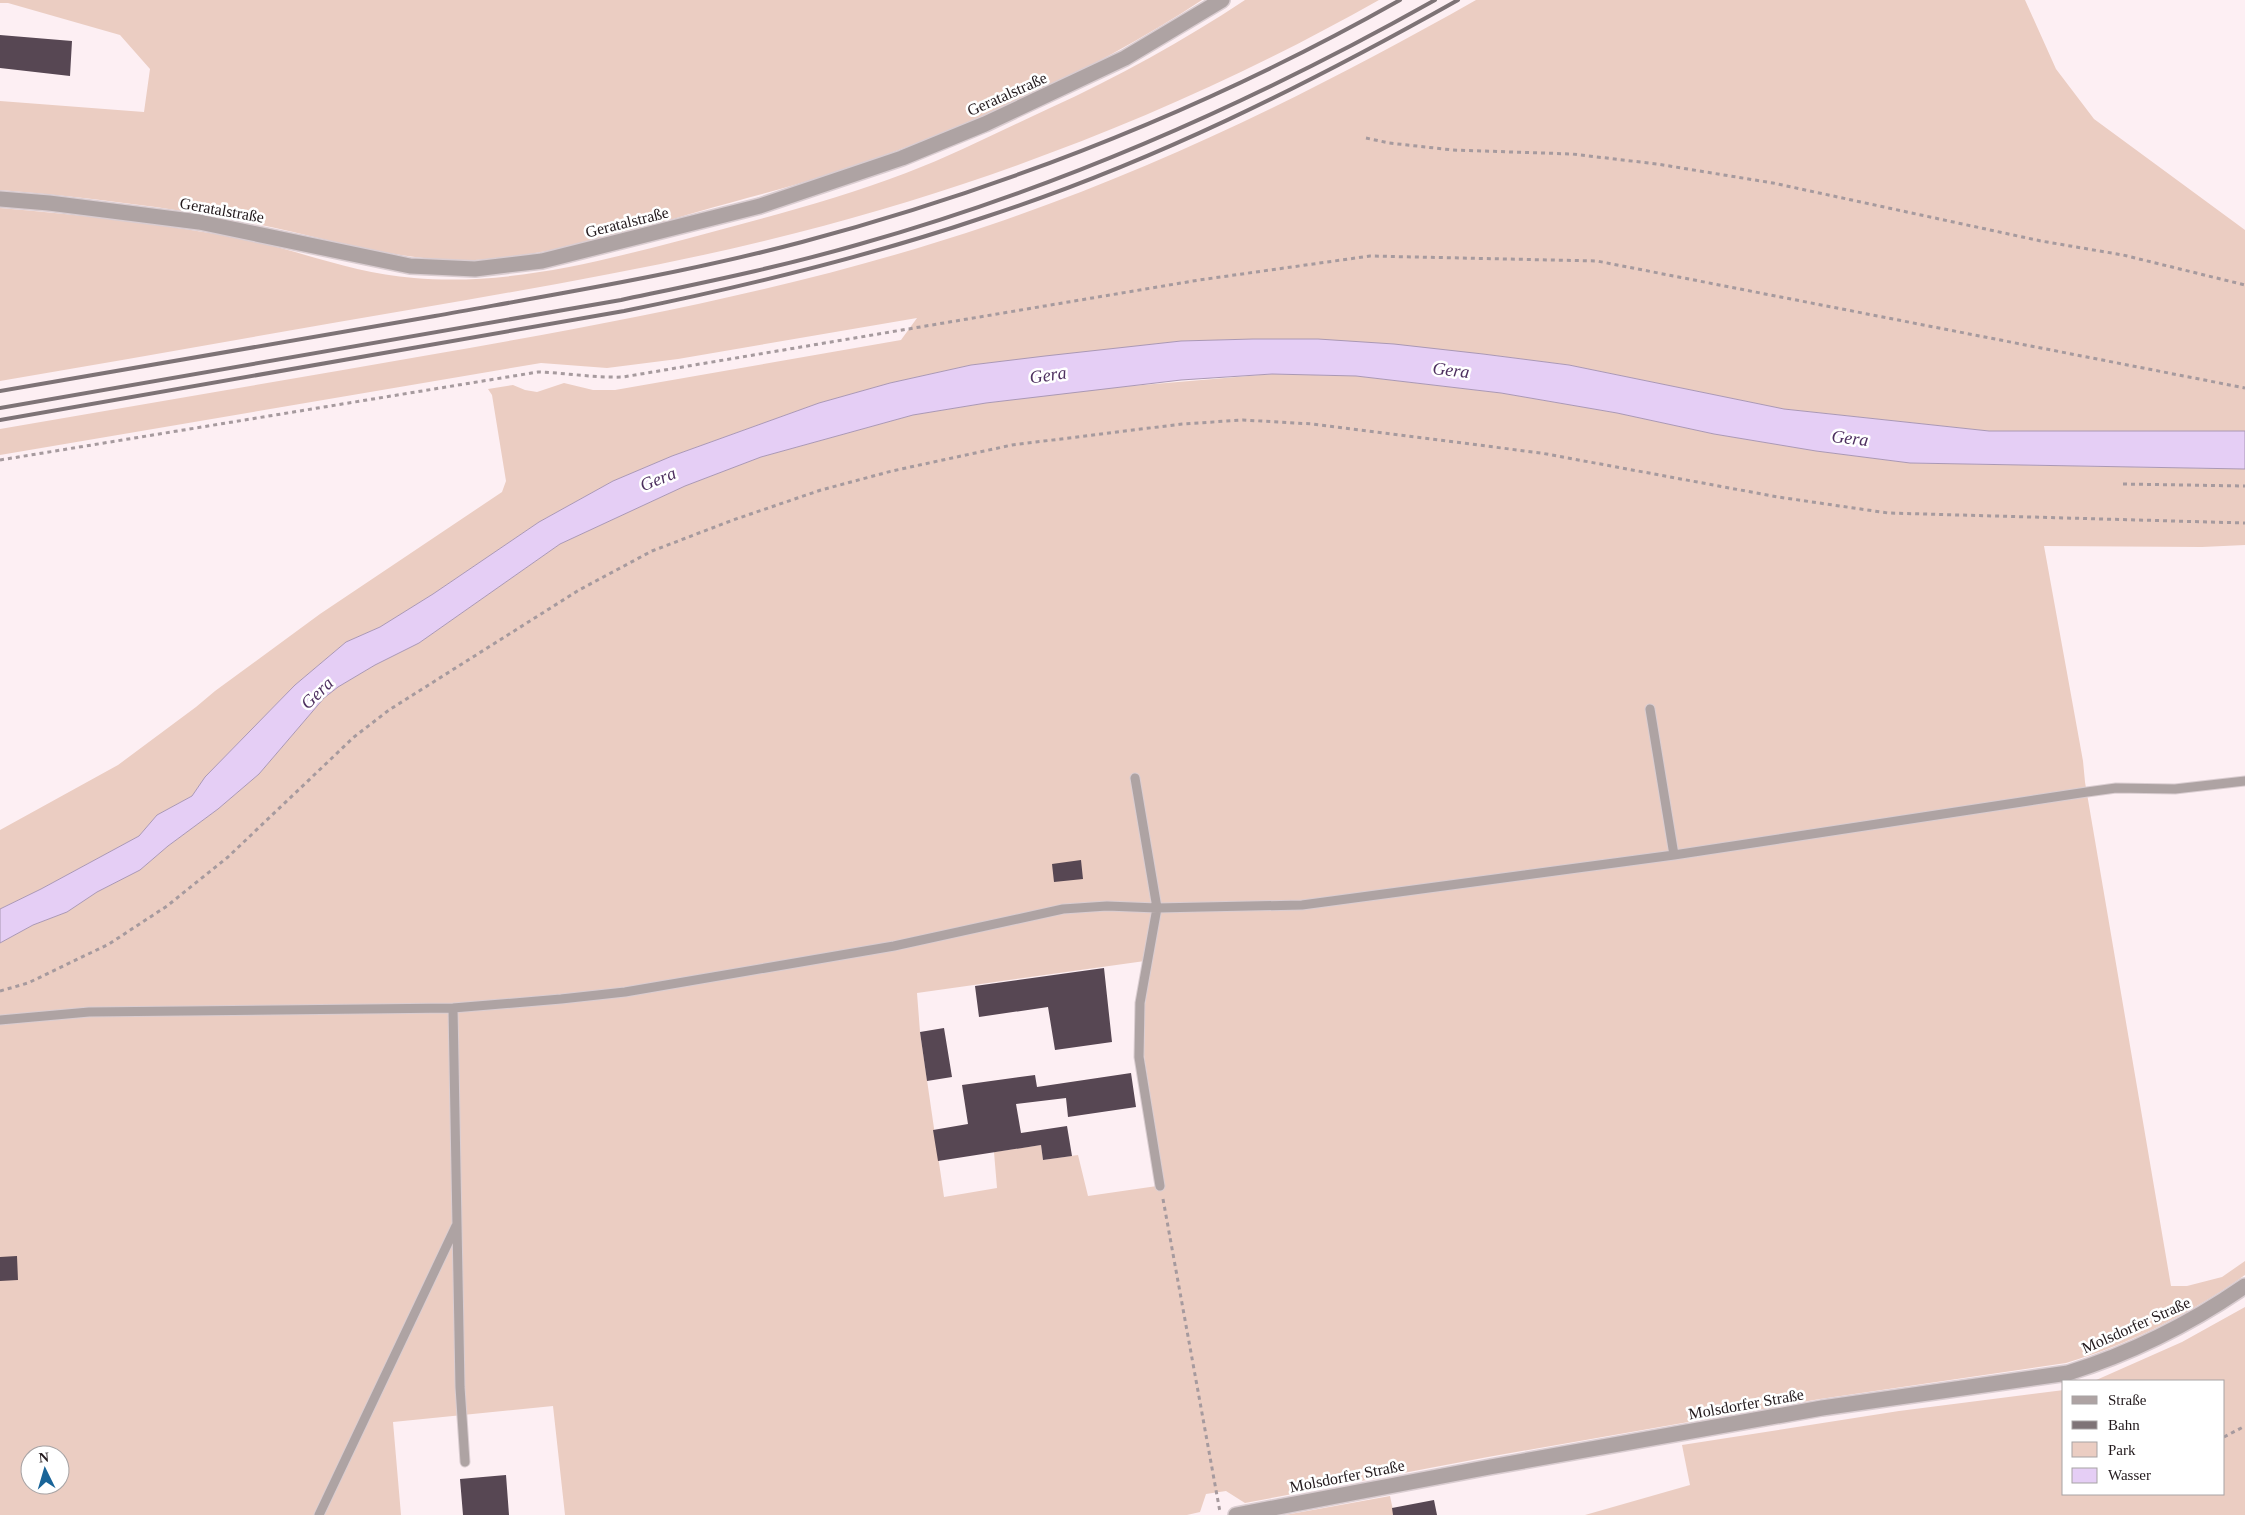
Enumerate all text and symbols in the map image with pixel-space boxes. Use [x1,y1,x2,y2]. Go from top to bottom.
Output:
street label: Geratalstraße [965,69,1049,119]
street label: Geratalstraße [179,194,265,226]
street label: Geratalstraße [584,203,670,241]
water label: Gera [1431,358,1471,382]
water label: Gera [1028,363,1068,387]
water label: Gera [1830,426,1870,450]
water label: Gera [637,463,679,495]
water label: Gera [297,673,337,713]
street label: Molsdorfer Straße [2079,1293,2193,1357]
legend [2062,1380,2225,1495]
street label: Molsdorfer Straße [1687,1385,1805,1423]
text: Straße [2108,1392,2147,1408]
text: Bahn [2108,1417,2140,1433]
text: Park [2108,1442,2136,1458]
north arrow [20,1445,70,1495]
text: N [38,1450,50,1465]
street label: Molsdorfer Straße [1288,1457,1406,1495]
text: Wasser [2108,1467,2151,1483]

